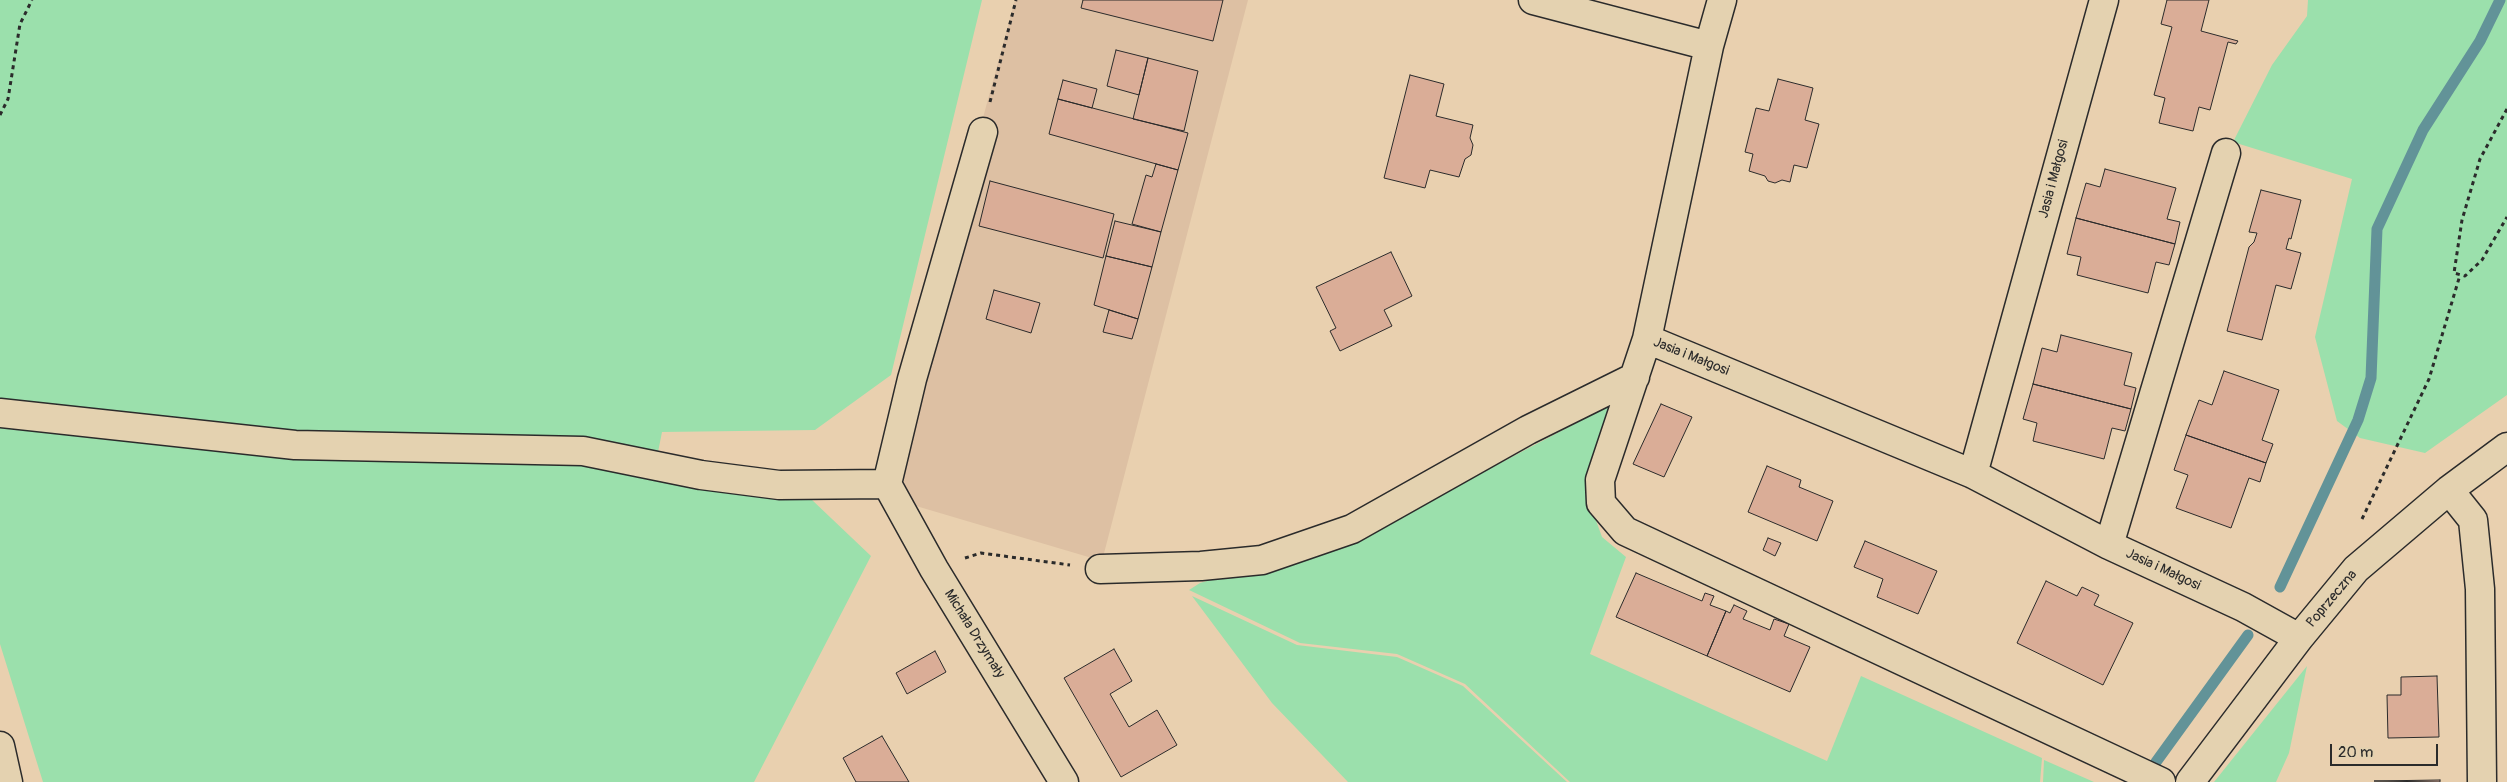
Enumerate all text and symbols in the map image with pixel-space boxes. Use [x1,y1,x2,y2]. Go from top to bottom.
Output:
street label: Jasia i Małgosi [2035,138,2073,220]
street label: Jasia i Małgosi [1651,334,1731,380]
street label: Jasia i Małgosi [2123,545,2203,595]
street label: Poprzeczna [2303,567,2361,631]
street label: Michała Drzymały [940,587,1008,681]
scale bar [2332,734,2440,766]
text: 20 m [2338,743,2373,762]

